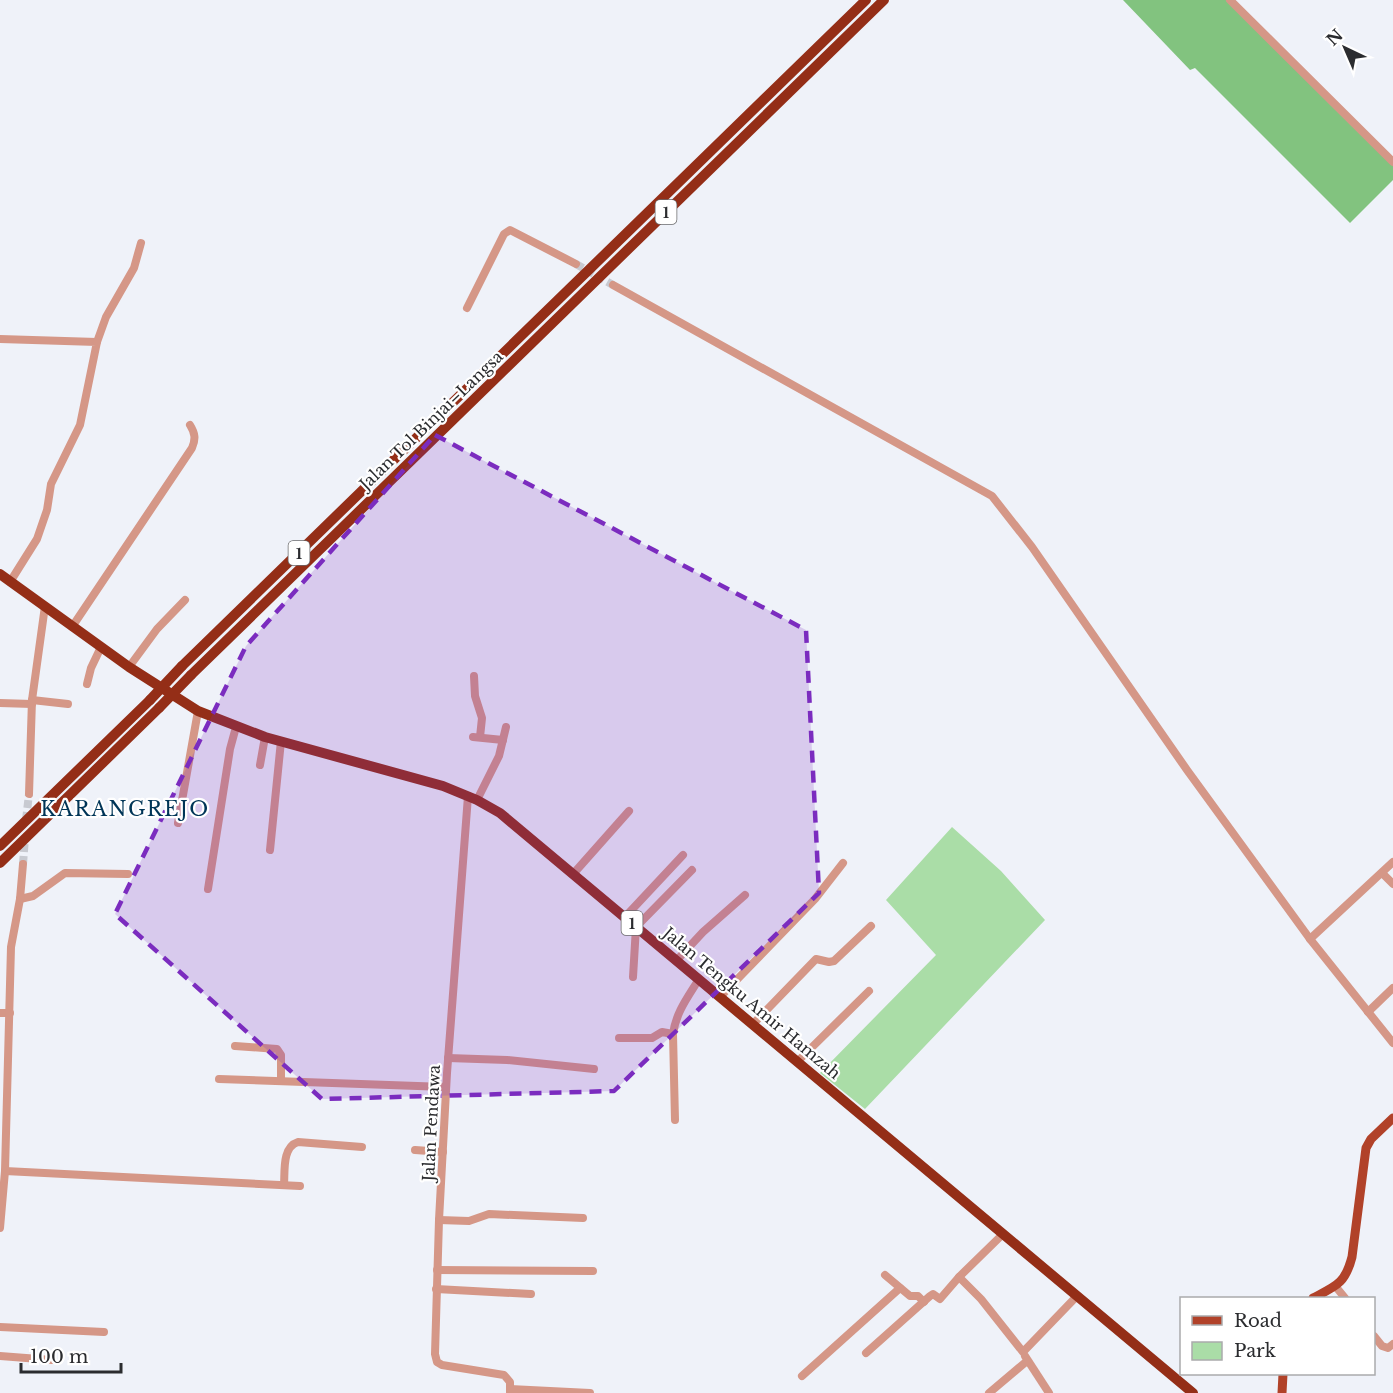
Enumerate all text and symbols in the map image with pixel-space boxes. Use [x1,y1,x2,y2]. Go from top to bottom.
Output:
north arrow [1315,18,1375,78]
text: N [1322,25,1347,50]
road number: 1 [656,200,676,224]
street label: Jalan Tol Binjai–Langsa [354,346,507,495]
road number: 1 [288,541,310,565]
district label: KARANGREJO [40,797,210,821]
road number: 1 [622,911,642,935]
street label: Jalan Tengku Amir Hamzah [658,922,845,1083]
street label: Jalan Pendawa [418,1064,444,1184]
legend [1180,1297,1375,1375]
text: Road [1234,1310,1282,1332]
scale bar [21,1336,122,1374]
text: Park [1234,1340,1276,1362]
text: 100 m [30,1346,88,1368]

